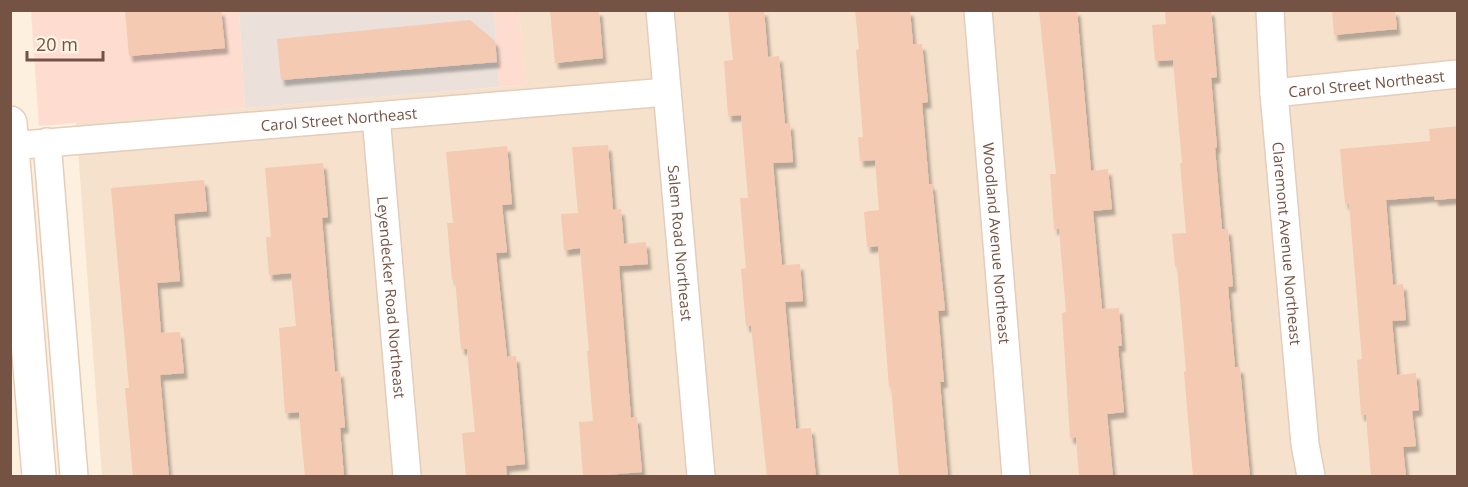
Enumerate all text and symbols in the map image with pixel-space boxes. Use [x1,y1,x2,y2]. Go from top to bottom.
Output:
scale bar [27,24,104,62]
text: 20 m [36,32,78,56]
street label: Carol Street Northeast [1287,65,1446,101]
street label: Carol Street Northeast [260,103,418,135]
street label: Claremont Avenue Northeast [1268,141,1306,346]
street label: Woodland Avenue Northeast [979,142,1015,345]
street label: Salem Road Northeast [664,164,697,322]
street label: Leyendecker Road Northeast [373,196,410,399]

